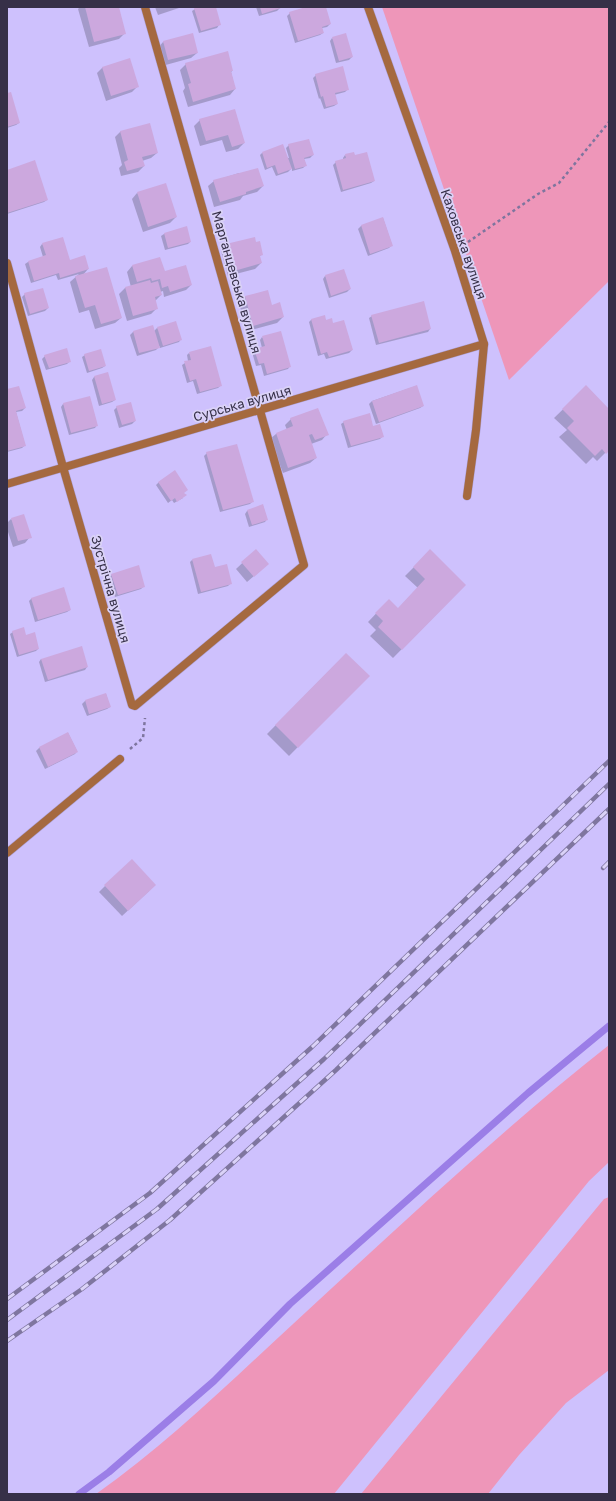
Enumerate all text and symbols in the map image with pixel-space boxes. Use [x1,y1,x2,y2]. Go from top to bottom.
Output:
street label: Каховська вулиця [438,187,490,301]
street label: Марганцевська вулиця [209,209,265,355]
street label: Сурська вулиця [191,381,293,425]
street label: Зустрічна вулиця [88,533,134,645]

